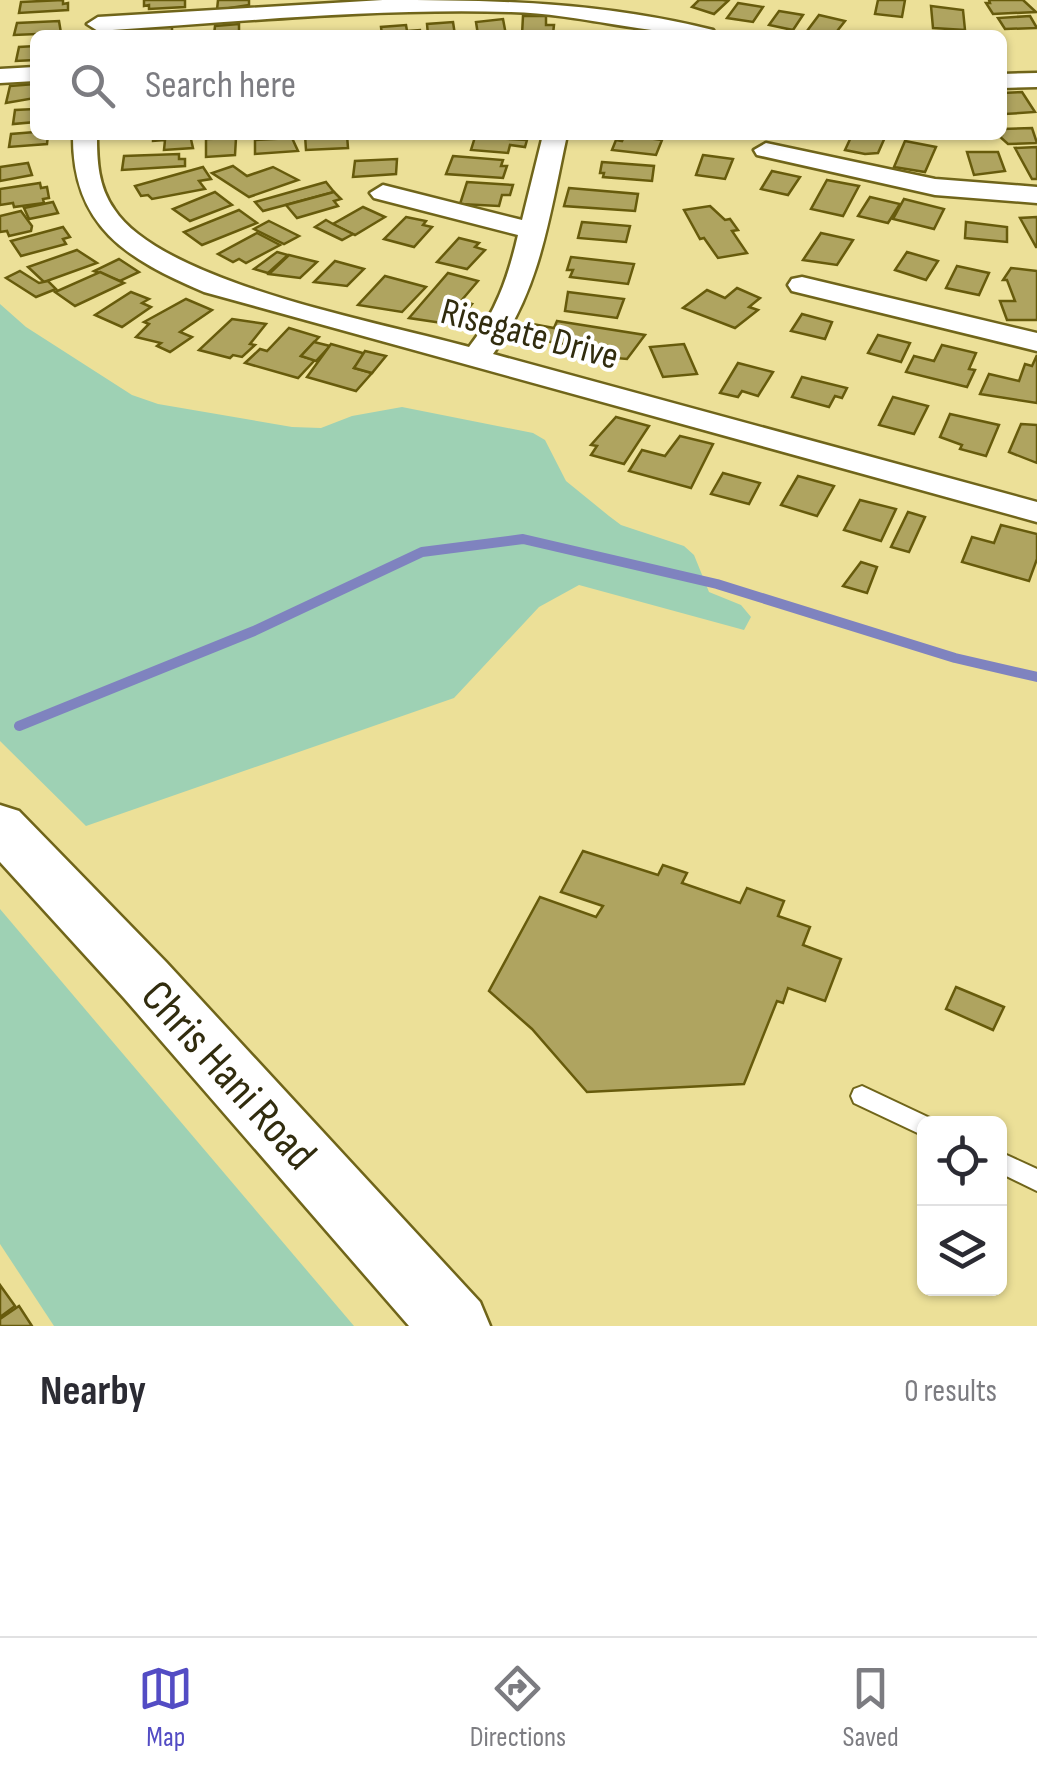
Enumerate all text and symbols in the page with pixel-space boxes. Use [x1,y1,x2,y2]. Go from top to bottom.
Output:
search box [30,30,1007,140]
icon: search [65,58,120,113]
text: Search here [145,63,296,108]
street label: Risegate Drive [436,289,623,380]
street label: Chris Hani Road [129,970,327,1182]
map controls [917,1116,1007,1296]
button: locate [917,1116,1007,1206]
button: layers [917,1206,1007,1296]
text: Nearby [40,1366,146,1417]
text: 0 results [904,1372,997,1411]
tab: Map [138,1661,193,1754]
tab: Directions [470,1661,566,1754]
tab: Saved [843,1661,899,1754]

